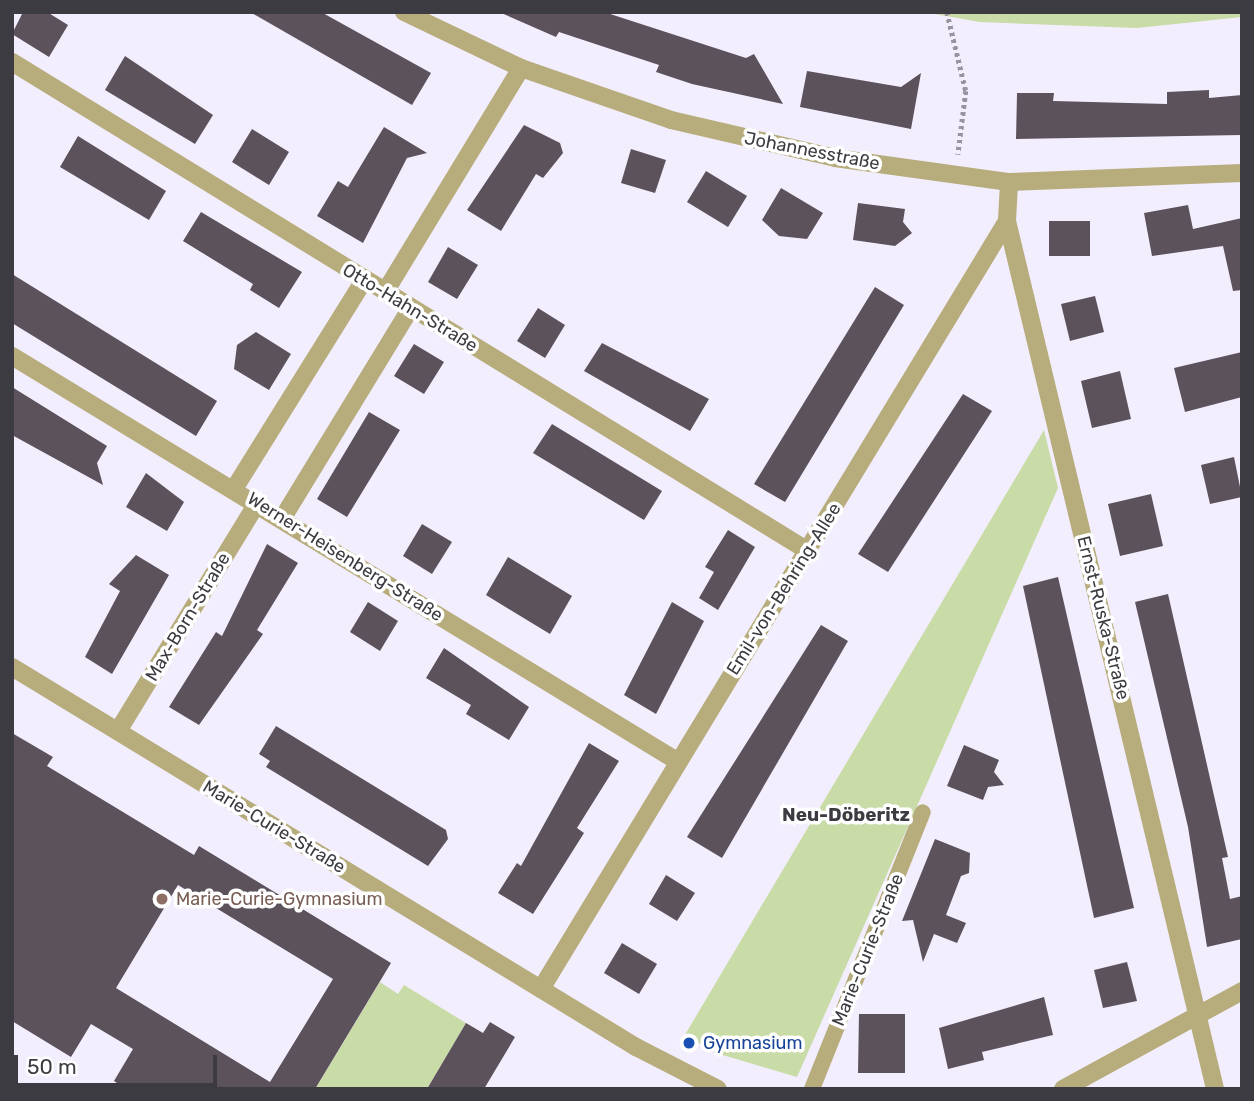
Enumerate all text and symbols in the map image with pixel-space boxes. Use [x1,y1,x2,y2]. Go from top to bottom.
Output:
street label: Johannesstraße [743,127,881,175]
street label: Otto-Hahn-Straße [339,259,481,357]
street label: Werner-Heisenberg-Straße [243,488,447,626]
street label: Emil-von-Behring-Allee [722,499,846,679]
street label: Ernst-Ruska-Straße [1072,534,1134,702]
street label: Max-Born-Straße [141,549,235,685]
street label: Marie-Curie-Straße [199,776,349,878]
district label: Neu-Döberitz [782,804,910,826]
street label: Marie-Curie-Straße [828,871,908,1029]
place label: Marie-Curie-Gymnasium [176,888,382,910]
marker: Marie-Curie-Gymnasium [154,891,170,907]
place label: Gymnasium [703,1032,802,1054]
marker: Gymnasium [681,1035,697,1051]
scale bar [18,1042,220,1086]
text: 50 m [27,1054,77,1079]

